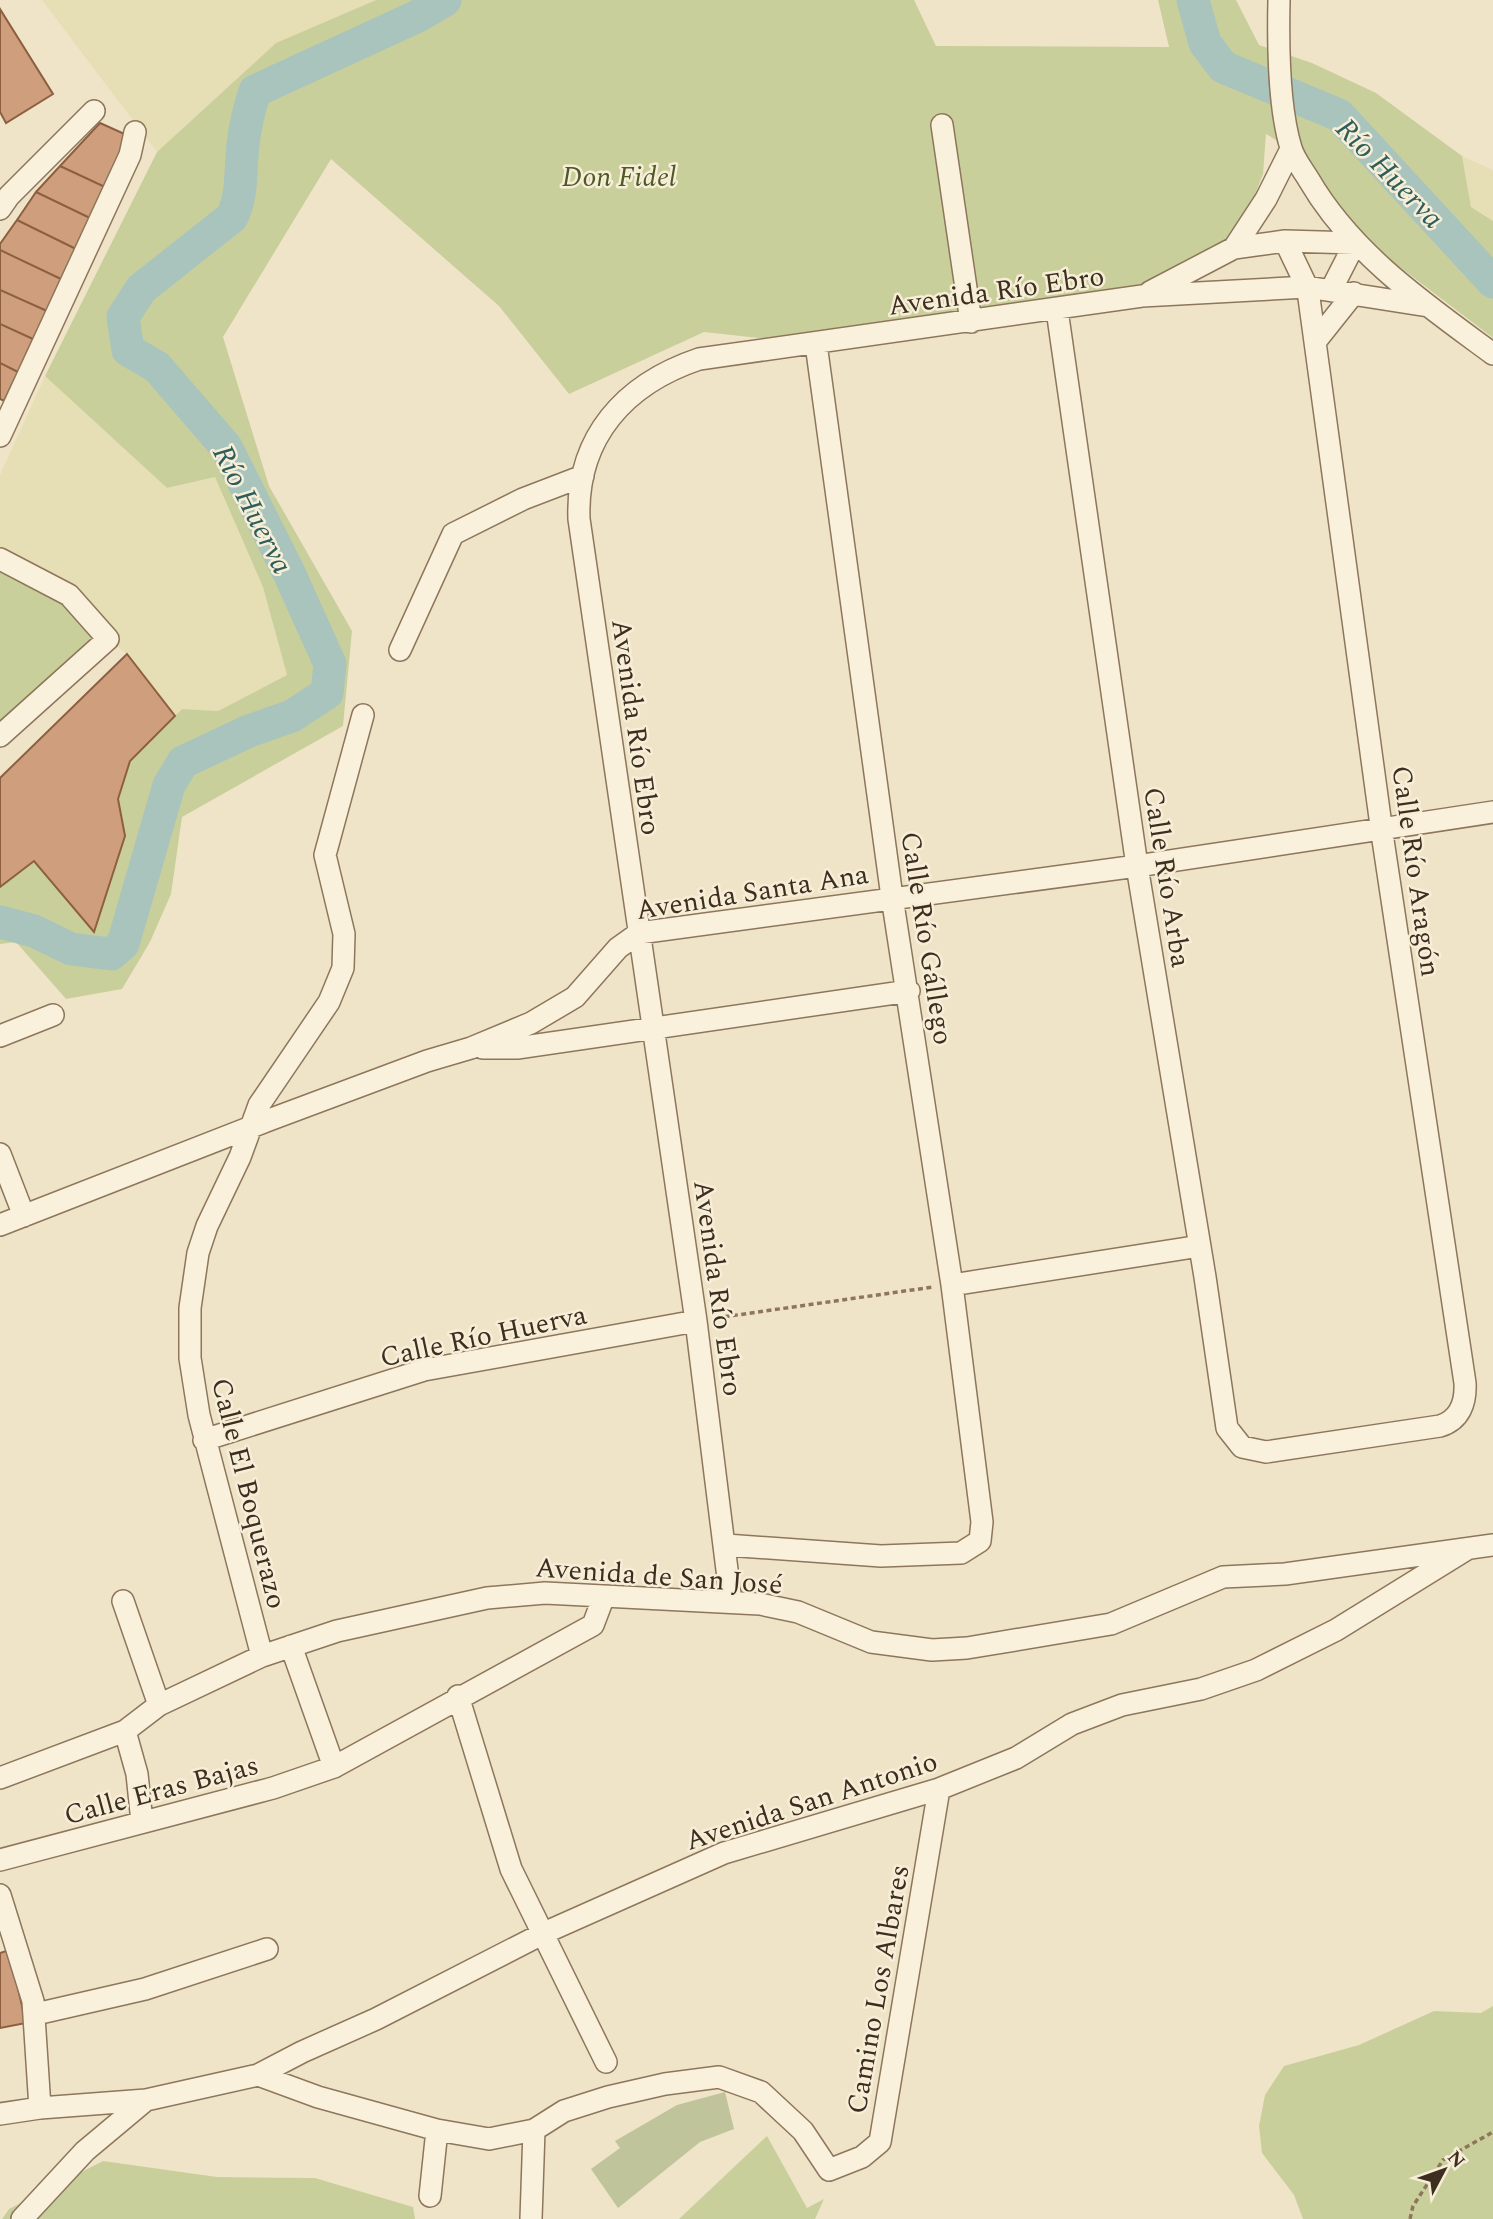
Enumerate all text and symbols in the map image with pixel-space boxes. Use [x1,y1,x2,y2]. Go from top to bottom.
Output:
water label: Río Huerva [1324,107,1454,240]
park label: Don Fidel [562,156,676,199]
street label: Avenida Río Ebro [885,255,1107,328]
water label: Río Huerva [200,437,304,582]
street label: Avenida Río Ebro [599,616,672,838]
street label: Calle Río Aragón [1379,763,1452,980]
street label: Calle Río Arba [1131,784,1202,971]
street label: Calle Río Gállego [888,828,965,1048]
street label: Avenida Santa Ana [633,853,872,932]
street label: Avenida Río Ebro [681,1177,754,1399]
street label: Calle Río Huerva [376,1293,591,1379]
street label: Calle El Boquerazo [199,1373,298,1613]
street label: Avenida de San José [534,1546,784,1607]
street label: Avenida San Antonio [680,1740,943,1862]
street label: Calle Eras Bajas [59,1744,264,1837]
street label: Camino Los Albares [835,1861,922,2117]
north arrow [1409,2135,1479,2205]
text: N [1440,2144,1472,2175]

